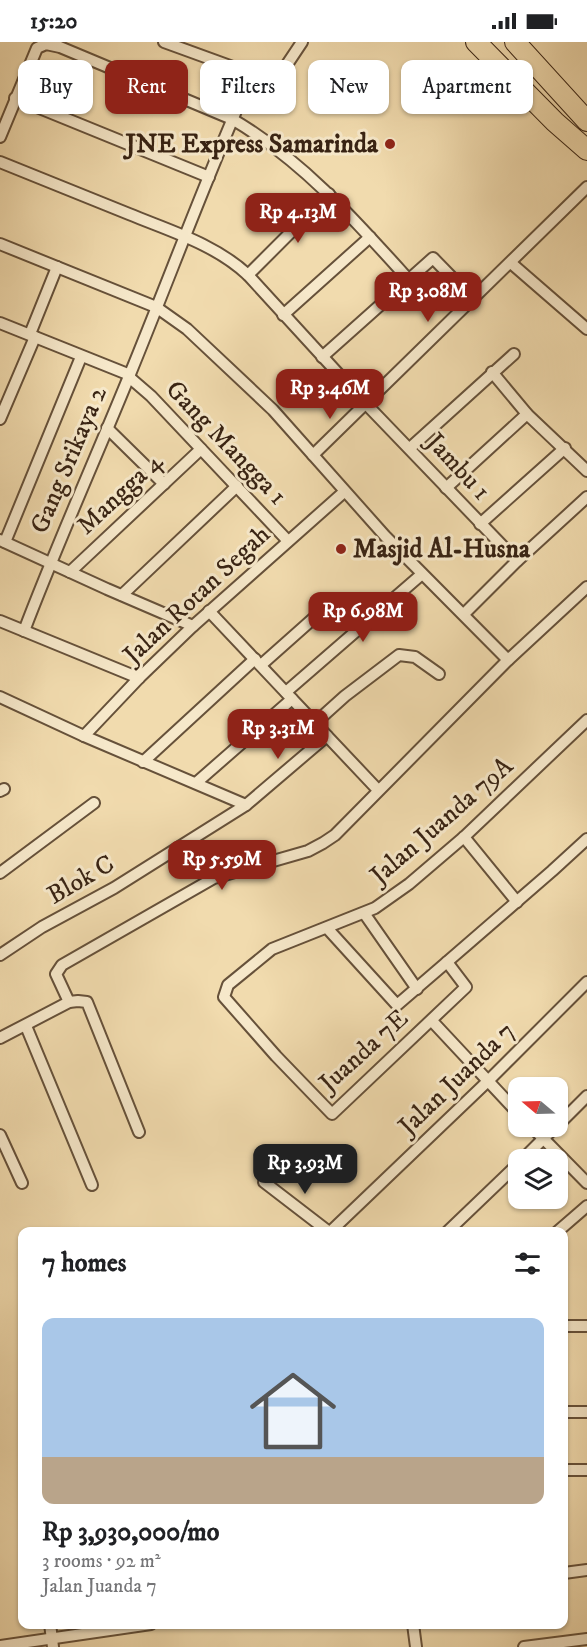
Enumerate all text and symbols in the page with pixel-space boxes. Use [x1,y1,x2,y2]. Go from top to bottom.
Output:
text: 15:20 [30,8,77,35]
chip: Buy [18,60,93,114]
chip: Rent [105,60,188,114]
chip: Filters [200,60,296,114]
chip: New [308,60,389,114]
chip: Apartment [401,60,533,114]
place label: JNE Express Samarinda [123,128,379,161]
marker: JNE Express Samarinda [383,137,397,151]
pin: Rp 4.13M [236,193,360,244]
text: Rp 4.13M [259,200,337,225]
pin: Rp 3.08M [366,272,490,323]
text: Rp 3.08M [389,279,467,304]
pin: Rp 3.46M [268,369,392,420]
street label: Gang Mangga 1 [158,374,294,512]
text: Rp 3.46M [290,376,370,401]
street label: Gang Srikaya 2 [23,381,115,538]
street label: Jambu 1 [417,425,497,508]
street label: Mangga 4 [70,445,171,542]
street label: Jalan Rotan Segah [115,518,278,673]
place label: Masjid Al-Husna [353,533,531,566]
marker: Masjid Al-Husna [334,542,348,556]
pin: Rp 6.98M [301,592,425,643]
text: Rp 6.98M [322,599,404,624]
pin: Rp 3.31M [216,709,340,760]
text: Rp 3.31M [242,716,314,741]
street label: Jalan Juanda 79A [362,750,521,893]
pin: Rp 5.59M [160,840,284,891]
text: Rp 5.59M [182,847,262,872]
street label: Blok C [41,848,121,912]
street label: Juanda 7E [311,1002,415,1101]
street label: Jalan Juanda 7 [390,1015,522,1144]
north arrow [508,1077,568,1137]
map controls [508,1077,568,1209]
pin: Rp 3.93M [243,1144,367,1195]
button: layers [508,1149,568,1209]
text: Rp 3.93M [267,1151,343,1176]
text: 7 homes [42,1247,126,1280]
icon: filters [511,1247,544,1280]
icon: home [239,1357,347,1465]
text: Rp 3,930,000/mo [42,1516,219,1549]
text: 3 rooms · 92 m² [42,1549,161,1574]
text: Jalan Juanda 7 [42,1574,157,1599]

